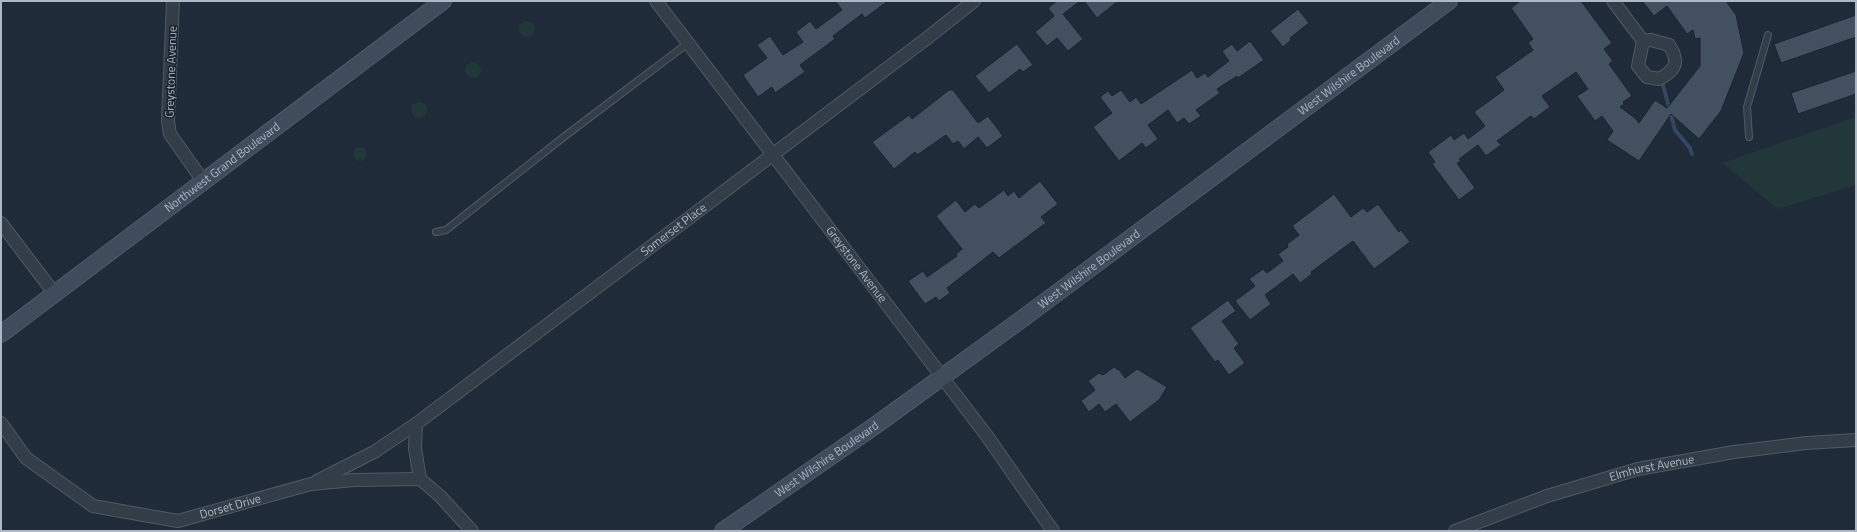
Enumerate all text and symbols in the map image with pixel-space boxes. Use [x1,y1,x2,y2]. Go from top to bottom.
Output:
street label: Greystone Avenue [159,26,182,118]
street label: West Wilshire Boulevard [1293,31,1404,120]
street label: Northwest Grand Boulevard [160,117,284,217]
street label: Somerset Place [636,198,710,261]
street label: Greystone Avenue [821,222,892,306]
street label: West Wilshire Boulevard [1033,224,1144,313]
street label: West Wilshire Boulevard [770,416,882,502]
street label: Elmhurst Avenue [1607,449,1696,486]
street label: Dorset Drive [197,488,263,524]

